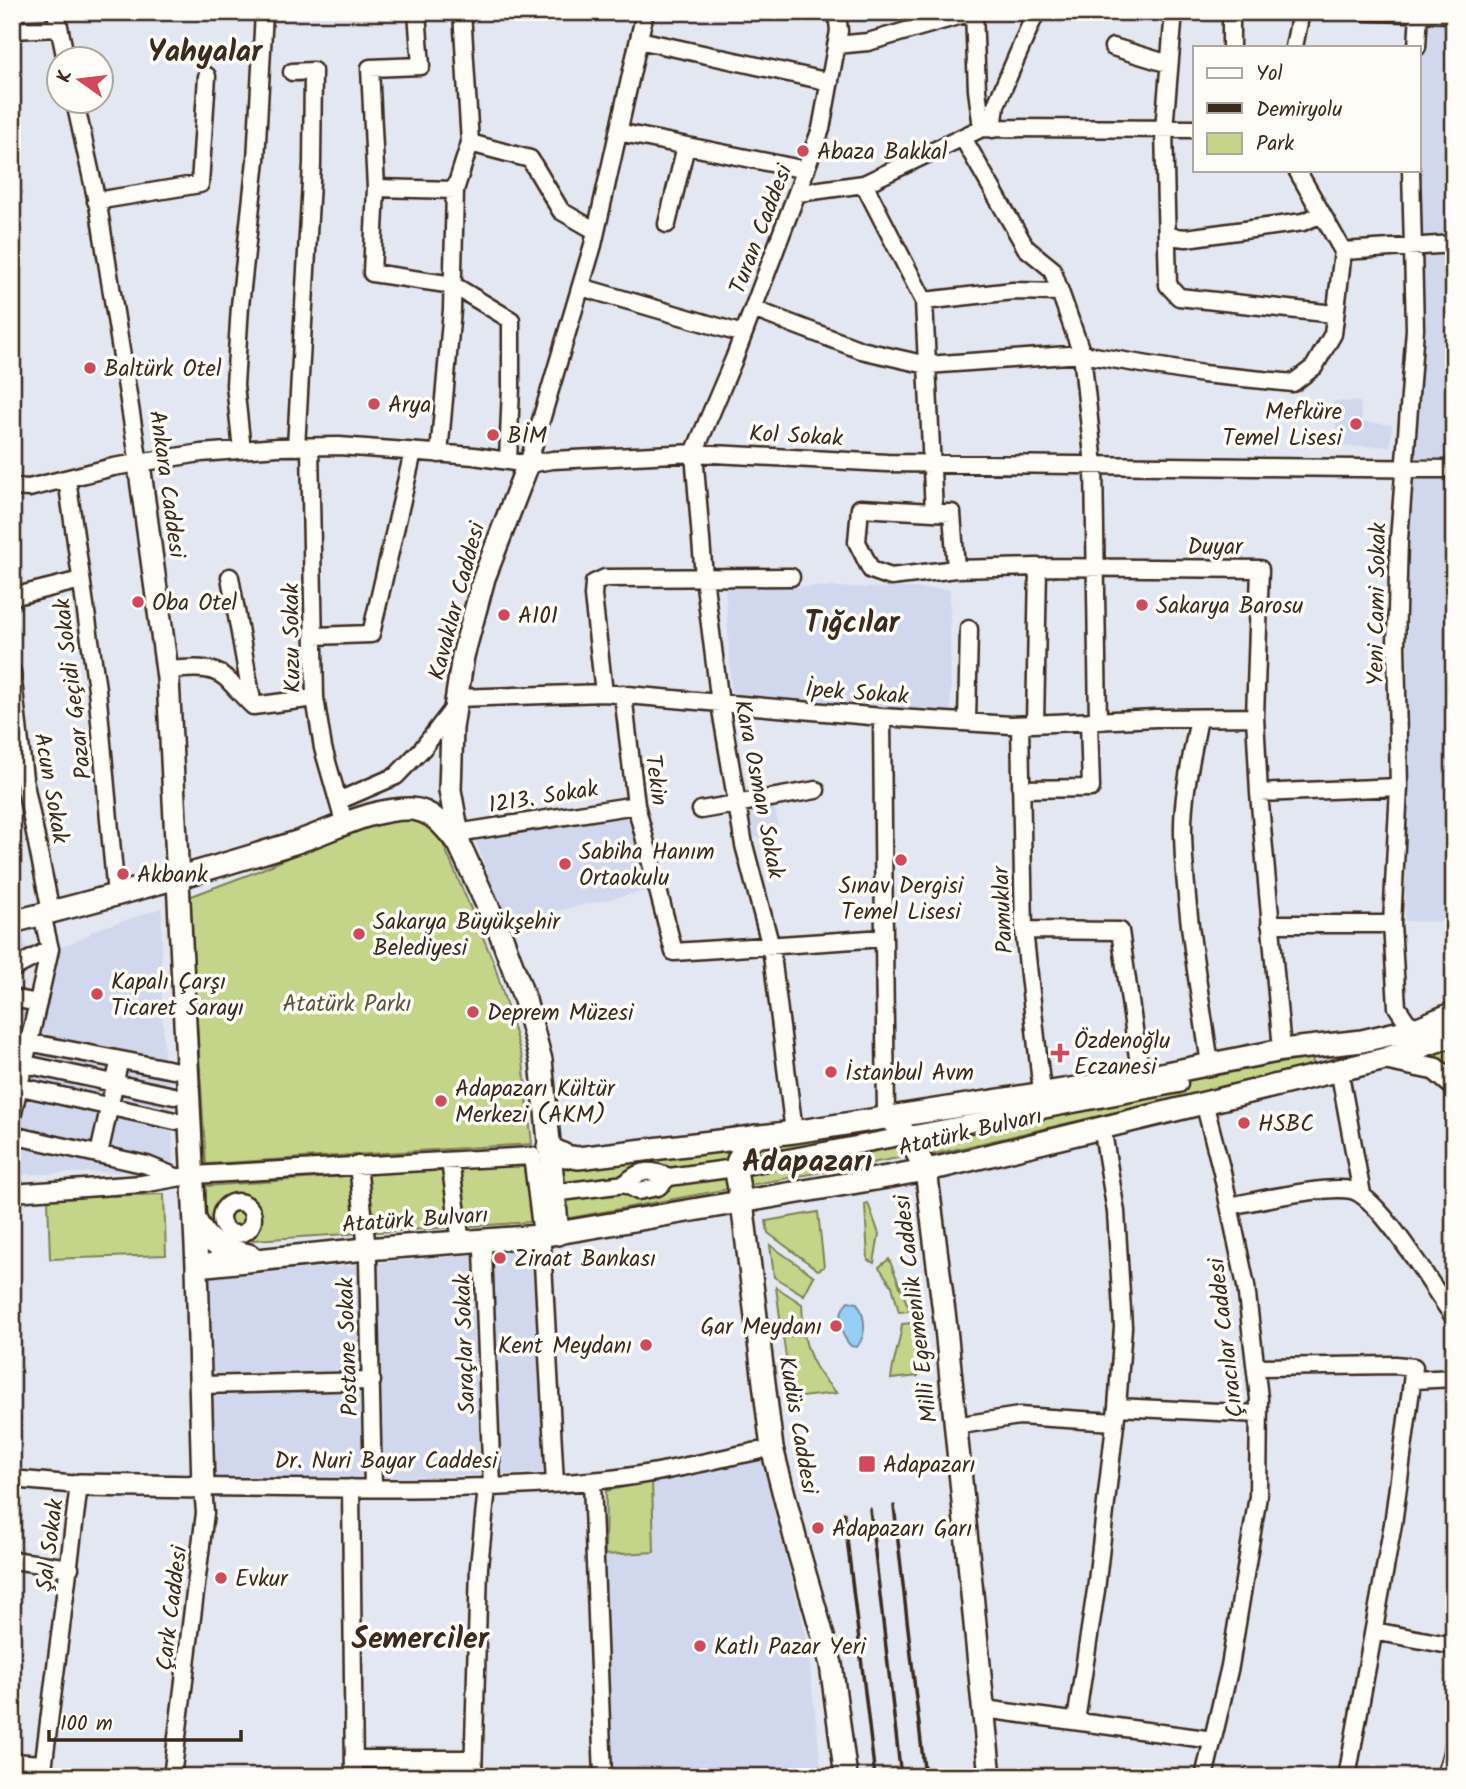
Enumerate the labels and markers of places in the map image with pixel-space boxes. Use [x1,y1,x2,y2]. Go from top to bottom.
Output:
place label: Abaza Bakkal [817,135,948,171]
marker: Abaza Bakkal [795,143,811,159]
place label: Baltürk Otel [104,352,222,388]
marker: Baltürk Otel [82,360,98,376]
place label: Arya [388,388,431,424]
place label: Mefküre Temel Lisesi [1222,395,1344,457]
marker: Arya [366,396,382,412]
marker: Mefküre Temel Lisesi [1348,416,1364,432]
place label: BİM [507,419,548,455]
marker: BİM [485,427,501,443]
place label: Oba Otel [152,586,238,622]
place label: Sakarya Barosu [1156,589,1303,625]
marker: Oba Otel [130,594,146,610]
marker: Sakarya Barosu [1134,597,1150,613]
place label: A101 [518,599,558,635]
marker: A101 [496,607,512,623]
place label: Sabiha Hanım Ortaokulu [579,835,715,897]
marker: Sınav Dergisi Temel Lisesi [893,852,909,868]
marker: Sabiha Hanım Ortaokulu [557,856,573,872]
place label: Akbank [137,858,208,894]
marker: Akbank [115,866,131,882]
place label: Sınav Dergisi Temel Lisesi [839,869,965,931]
place label: Sakarya Büyükşehir Belediyesi [373,905,561,967]
marker: Sakarya Büyükşehir Belediyesi [351,926,367,942]
place label: Kapalı Çarşı Ticaret Sarayı [111,965,244,1027]
marker: Kapalı Çarşı Ticaret Sarayı [89,986,105,1002]
place label: Deprem Müzesi [487,996,635,1032]
marker: Deprem Müzesi [465,1004,481,1020]
place label: Özdenoğlu Eczanesi [1074,1024,1170,1086]
marker: Özdenoğlu Eczanesi [1052,1045,1068,1061]
place label: İstanbul Avm [845,1056,974,1092]
marker: İstanbul Avm [823,1064,839,1080]
place label: Adapazarı Kültür Merkezi (AKM) [455,1072,616,1134]
marker: Adapazarı Kültür Merkezi (AKM) [433,1093,449,1109]
place label: HSBC [1258,1107,1314,1143]
marker: HSBC [1236,1115,1252,1131]
place label: Ziraat Bankası [514,1242,656,1278]
marker: Ziraat Bankası [492,1250,508,1266]
place label: Gar Meydanı [701,1310,822,1346]
marker: Gar Meydanı [828,1318,844,1334]
place label: Kent Meydanı [498,1329,632,1365]
marker: Kent Meydanı [638,1337,654,1353]
place label: Adapazarı [883,1448,976,1484]
marker: Adapazarı [857,1454,877,1474]
place label: Adapazarı Garı [832,1512,972,1548]
marker: Adapazarı Garı [810,1520,826,1536]
place label: Evkur [235,1562,289,1598]
marker: Evkur [213,1570,229,1586]
place label: Katlı Pazar Yeri [714,1630,867,1666]
marker: Katlı Pazar Yeri [692,1638,708,1654]

